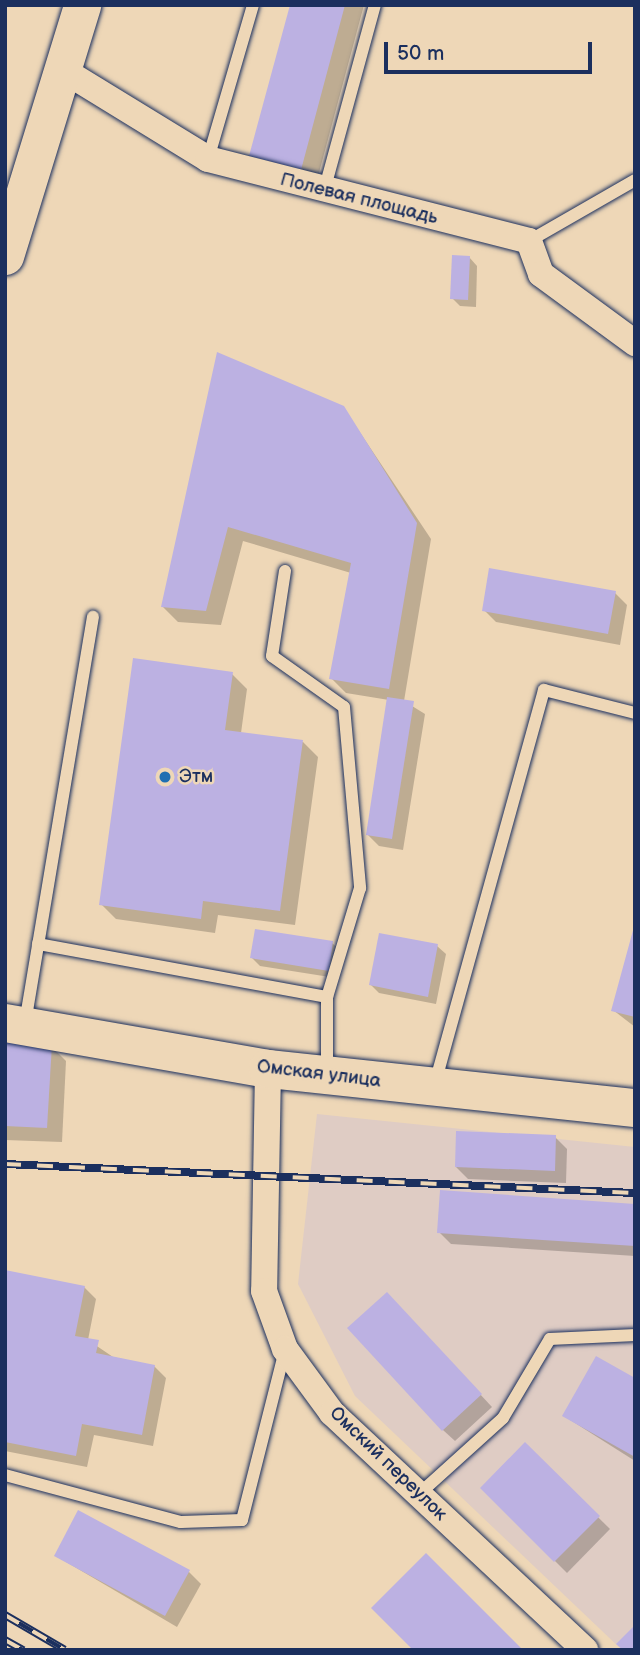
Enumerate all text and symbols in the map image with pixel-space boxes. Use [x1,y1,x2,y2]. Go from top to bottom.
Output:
scale bar [388,28,596,72]
text: 50 m [397,41,444,66]
street label: Полевая площадь [278,168,440,230]
place label: Этм [179,766,213,788]
marker: Этм [157,769,173,785]
street label: Омская улица [256,1055,382,1093]
street label: Омский переулок [324,1402,452,1526]

